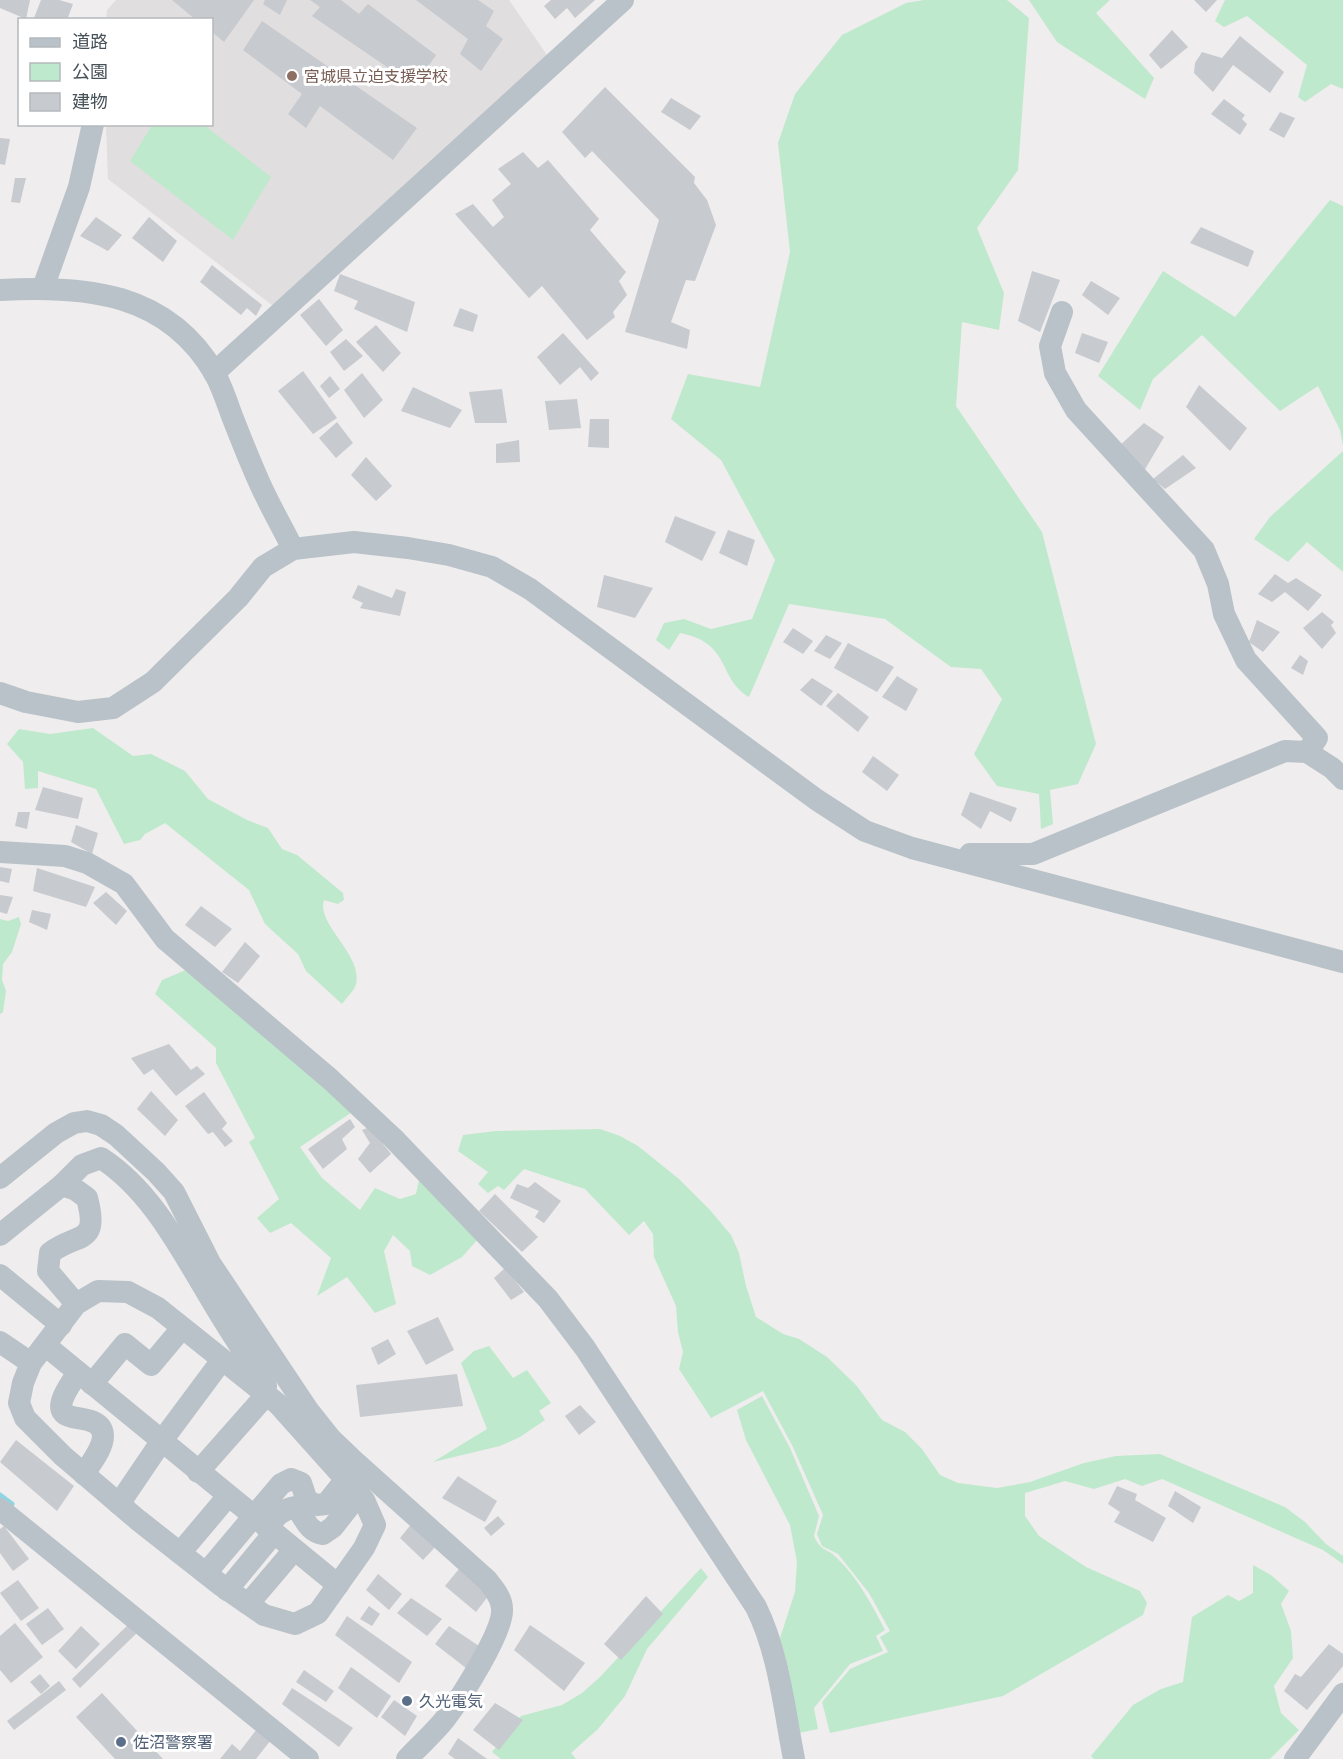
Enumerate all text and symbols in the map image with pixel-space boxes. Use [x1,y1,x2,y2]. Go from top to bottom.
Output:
legend [18,18,213,126]
text: 道路 [72,30,108,53]
text: 公園 [72,60,108,83]
place label: 宮城県立迫支援学校 [304,66,448,86]
marker: 宮城県立迫支援学校 [285,69,299,83]
text: 建物 [72,90,108,113]
place label: 久光電気 [419,1691,483,1711]
marker: 久光電気 [400,1694,414,1708]
place label: 佐沼警察署 [133,1732,213,1752]
marker: 佐沼警察署 [114,1735,128,1749]

